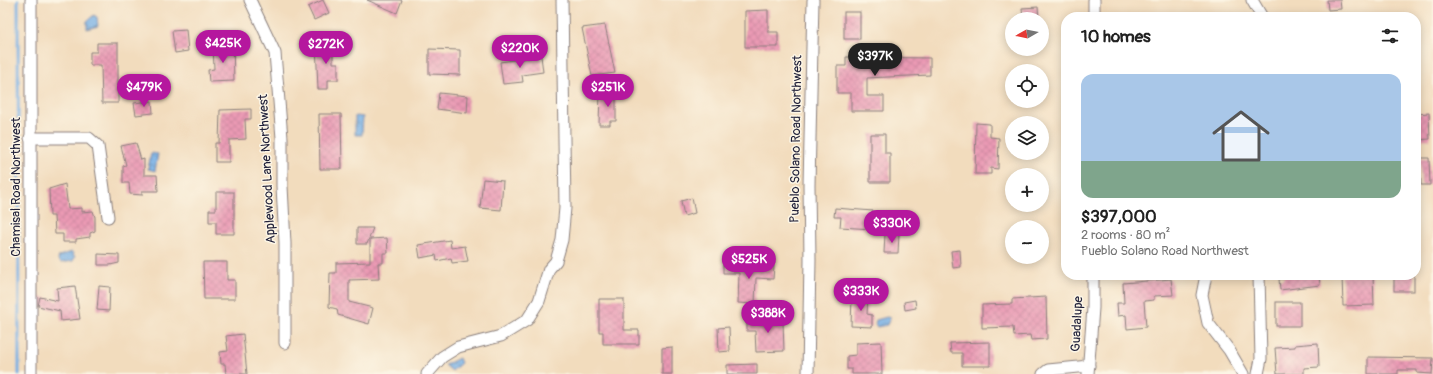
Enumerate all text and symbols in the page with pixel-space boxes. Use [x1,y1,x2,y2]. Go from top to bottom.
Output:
north arrow [1005,12,1049,56]
map controls [1005,12,1049,264]
icon: filters [1379,25,1401,47]
text: 10 homes [1081,26,1151,47]
pin: $425K [195,30,251,64]
pin: $272K [298,31,354,65]
text: $425K [205,35,241,51]
pin: $220K [492,35,548,69]
text: $272K [308,36,344,52]
text: $220K [501,40,539,56]
pin: $397K [847,43,903,77]
text: $397K [857,48,893,64]
street label: Pueblo Solano Road Northwest [787,54,805,223]
button: locate [1005,64,1049,108]
pin: $479K [116,74,172,108]
pin: $251K [580,74,636,108]
text: $479K [126,79,162,95]
text: $251K [591,79,625,95]
street label: Applewood Lane Northwest [255,93,279,244]
icon: home [1205,100,1277,172]
street label: Chamisal Road Northwest [8,116,24,257]
button: layers [1005,116,1049,160]
button: + [1005,168,1049,212]
text: $397,000 [1081,206,1157,227]
pin: $330K [864,210,920,244]
text: $330K [873,215,911,231]
button: − [1005,220,1049,264]
text: 2 rooms · 80 m² [1081,227,1170,243]
text: Pueblo Solano Road Northwest [1081,243,1249,259]
pin: $525K [721,246,777,280]
text: $525K [731,251,767,267]
pin: $333K [833,278,889,312]
text: $333K [843,283,879,299]
street label: Guadalupe [1068,295,1086,352]
pin: $388K [740,300,796,334]
text: $388K [750,305,786,321]

